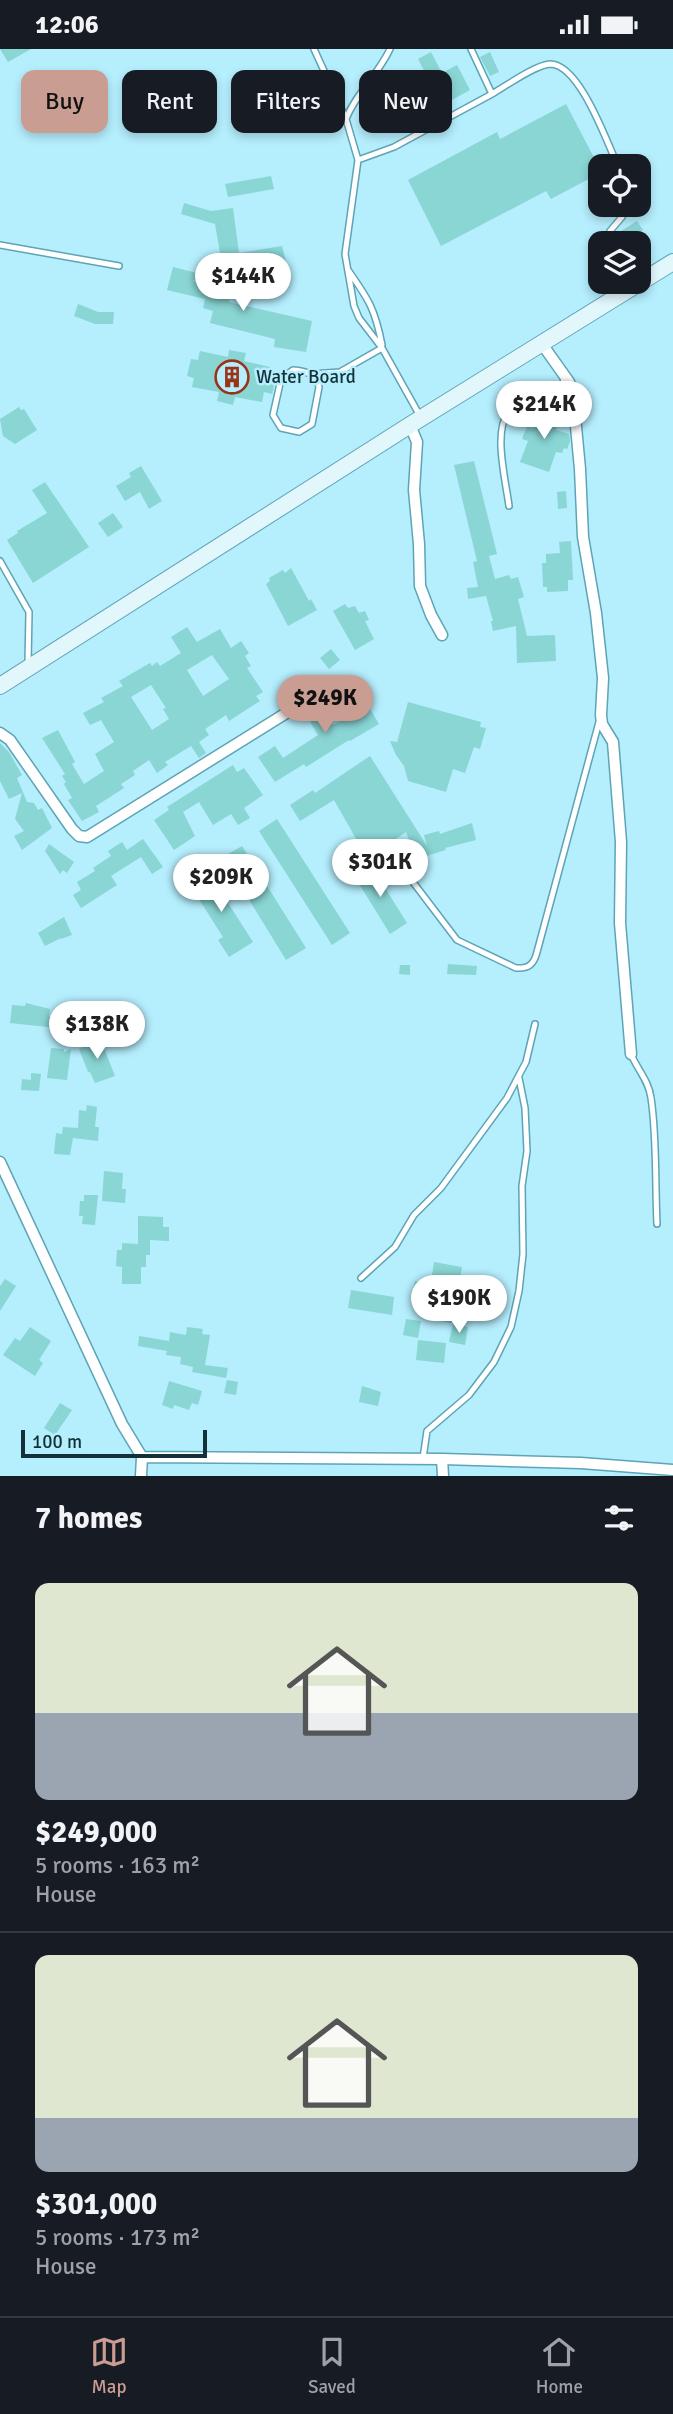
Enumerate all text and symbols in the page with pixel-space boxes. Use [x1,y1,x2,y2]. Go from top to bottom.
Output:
text: 12:06 [35,9,99,41]
chip: Buy [21,70,108,133]
chip: Rent [122,70,217,133]
chip: Filters [231,70,345,133]
chip: New [359,70,452,133]
map controls [588,154,651,294]
button: locate [588,154,651,217]
button: layers [588,231,651,294]
pin: $144K [194,253,292,313]
text: $144K [211,261,275,290]
building icon: Water Board [213,358,251,396]
place label: Water Board [256,365,356,389]
pin: $214K [495,381,593,441]
text: $214K [512,389,576,418]
pin: $249K [276,675,374,735]
text: $249K [293,683,357,712]
pin: $301K [331,839,429,899]
text: $301K [348,847,412,876]
pin: $209K [172,855,270,914]
text: $209K [189,862,253,891]
pin: $138K [48,1002,146,1061]
text: $138K [65,1009,129,1038]
pin: $190K [410,1275,508,1335]
text: $190K [427,1283,491,1312]
scale bar [21,1427,206,1459]
text: 100 m [32,1430,82,1454]
icon: filters [600,1499,638,1537]
text: 7 homes [35,1500,142,1537]
icon: home [274,1628,400,1754]
text: $249,000 [35,1814,157,1851]
text: 5 rooms · 163 m² [35,1851,200,1880]
text: House [35,1880,97,1909]
icon: home [274,2000,400,2126]
text: $301,000 [35,2186,157,2223]
text: 5 rooms · 173 m² [35,2223,200,2252]
text: House [35,2252,97,2281]
tab: Map [90,2333,128,2399]
tab: Saved [308,2333,356,2399]
tab: Home [536,2333,583,2399]

